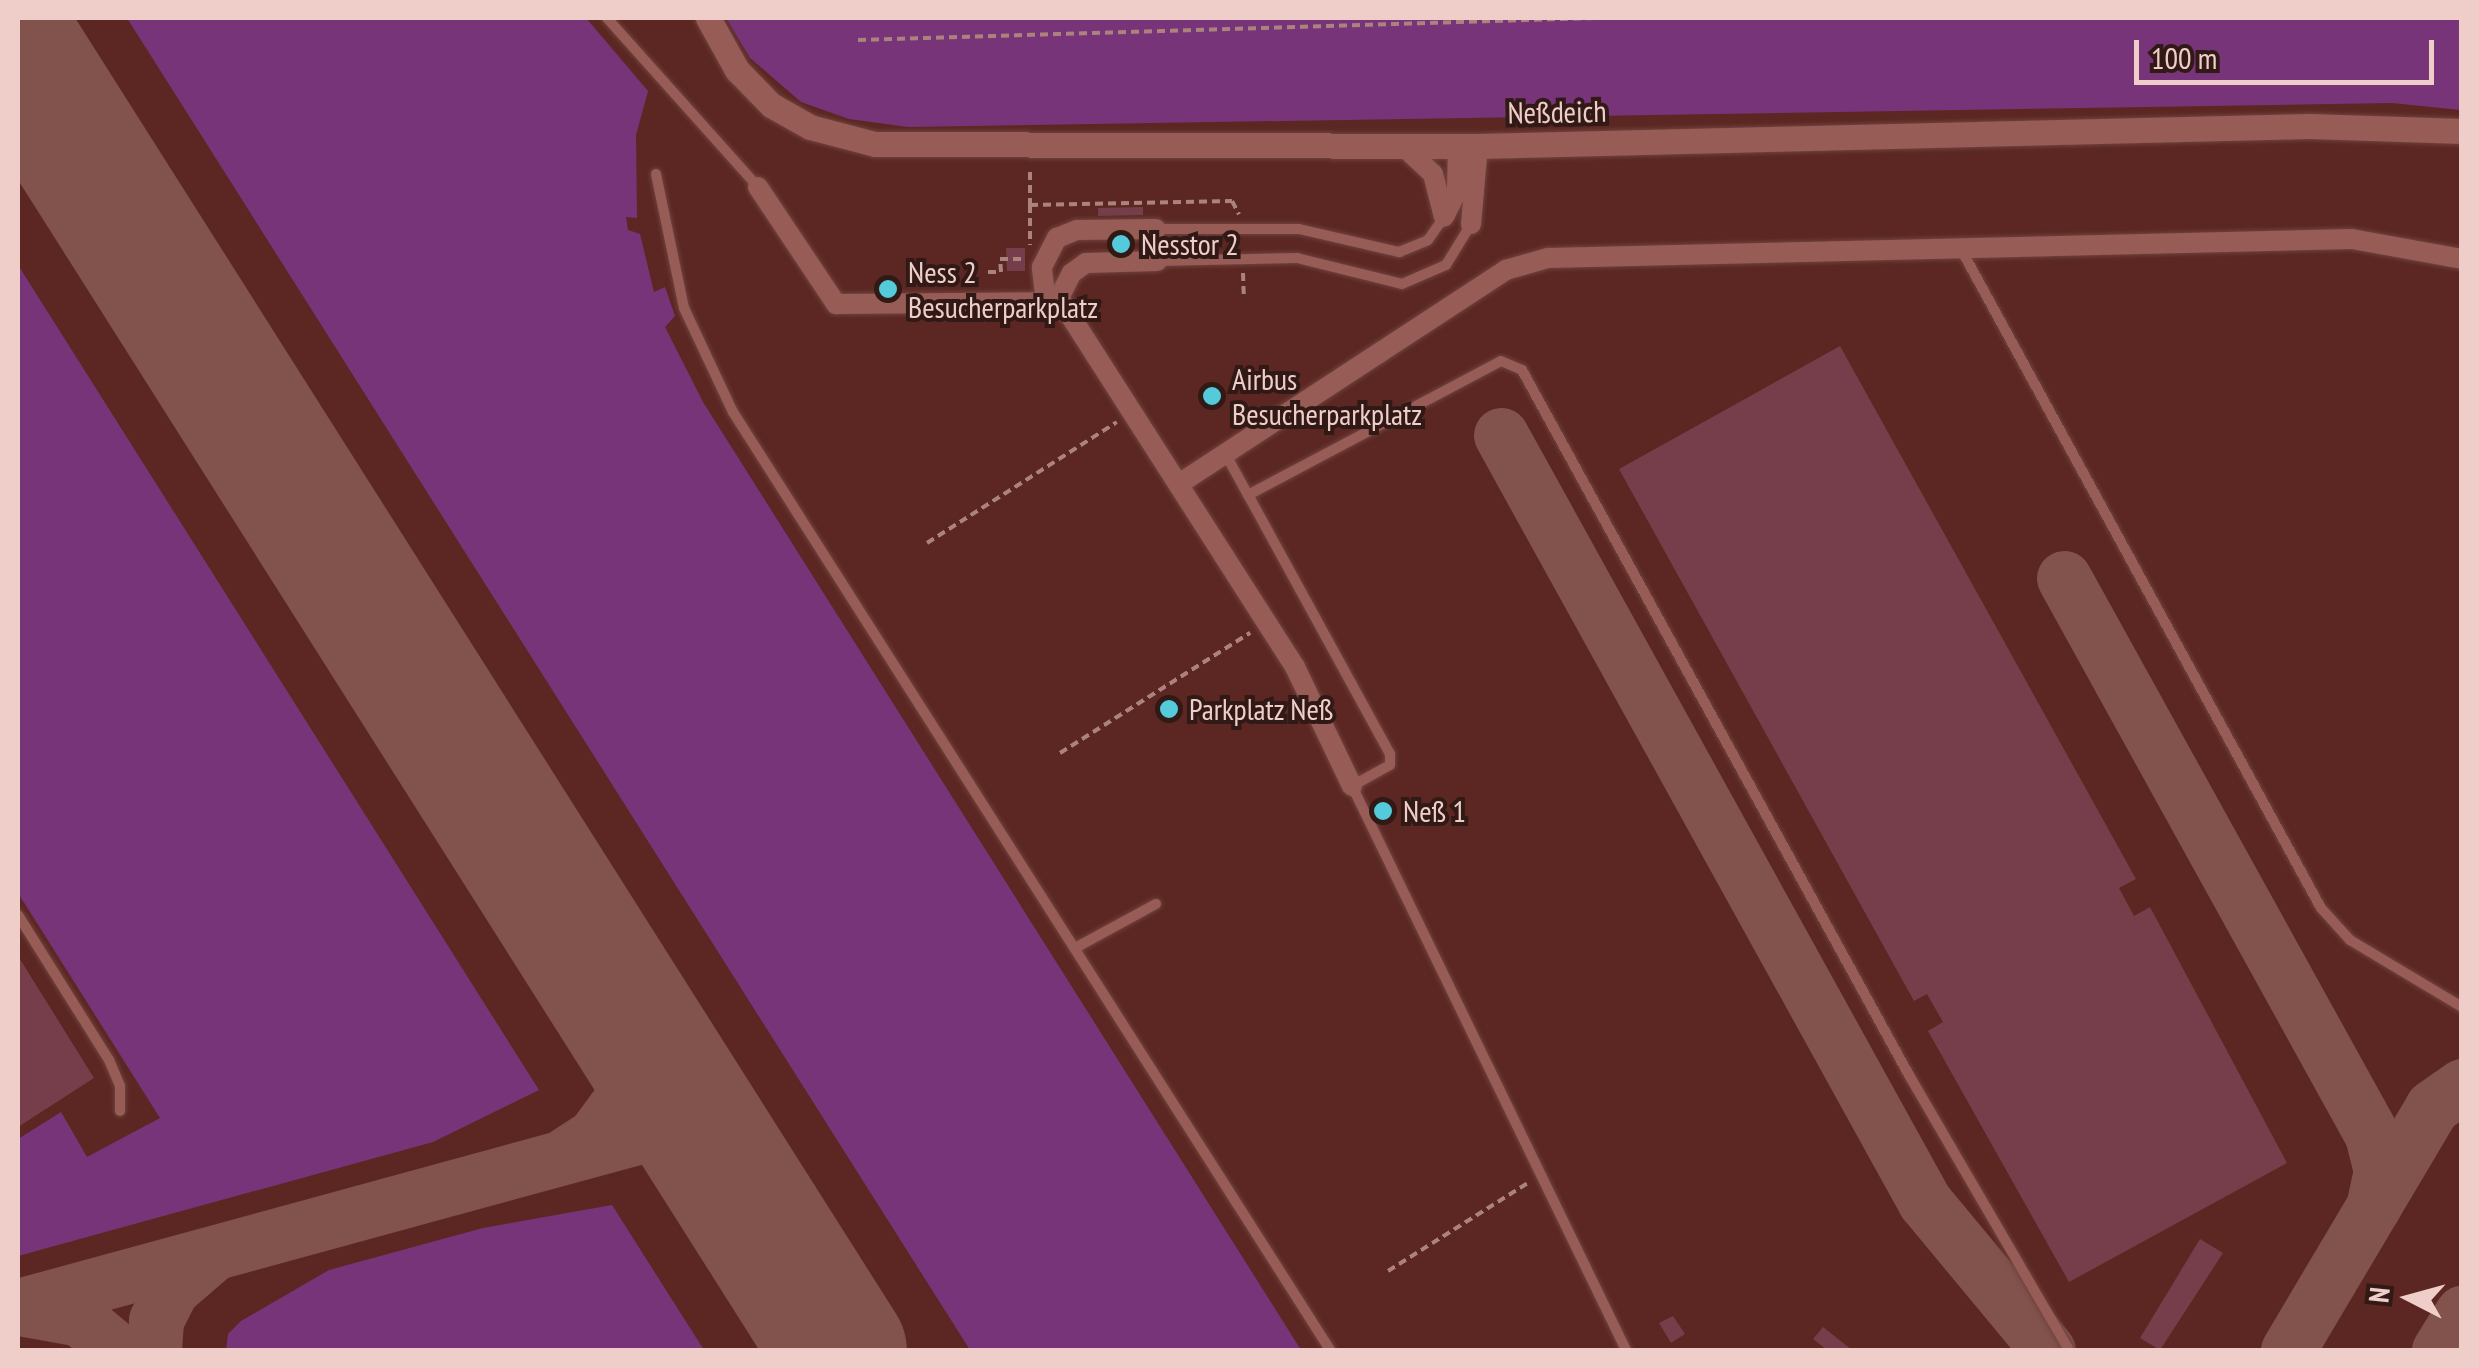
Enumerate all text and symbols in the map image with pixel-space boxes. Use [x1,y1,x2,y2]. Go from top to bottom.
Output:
scale bar [2139,20,2439,82]
text: 100 m [2151,38,2217,77]
street label: Neßdeich [1507,93,1607,131]
place label: Nesstor 2 [1141,226,1239,262]
marker: Nesstor 2 [1110,233,1132,255]
place label: Ness 2 Besucherparkplatz [908,254,1098,324]
marker: Ness 2 Besucherparkplatz [877,278,899,300]
place label: Airbus Besucherparkplatz [1232,361,1422,432]
marker: Airbus Besucherparkplatz [1201,385,1223,407]
place label: Parkplatz Neß [1189,691,1334,727]
marker: Parkplatz Neß [1158,698,1180,720]
place label: Neß 1 [1403,793,1466,829]
marker: Neß 1 [1372,800,1394,822]
north arrow [2359,1248,2459,1348]
text: N [2359,1285,2398,1304]

